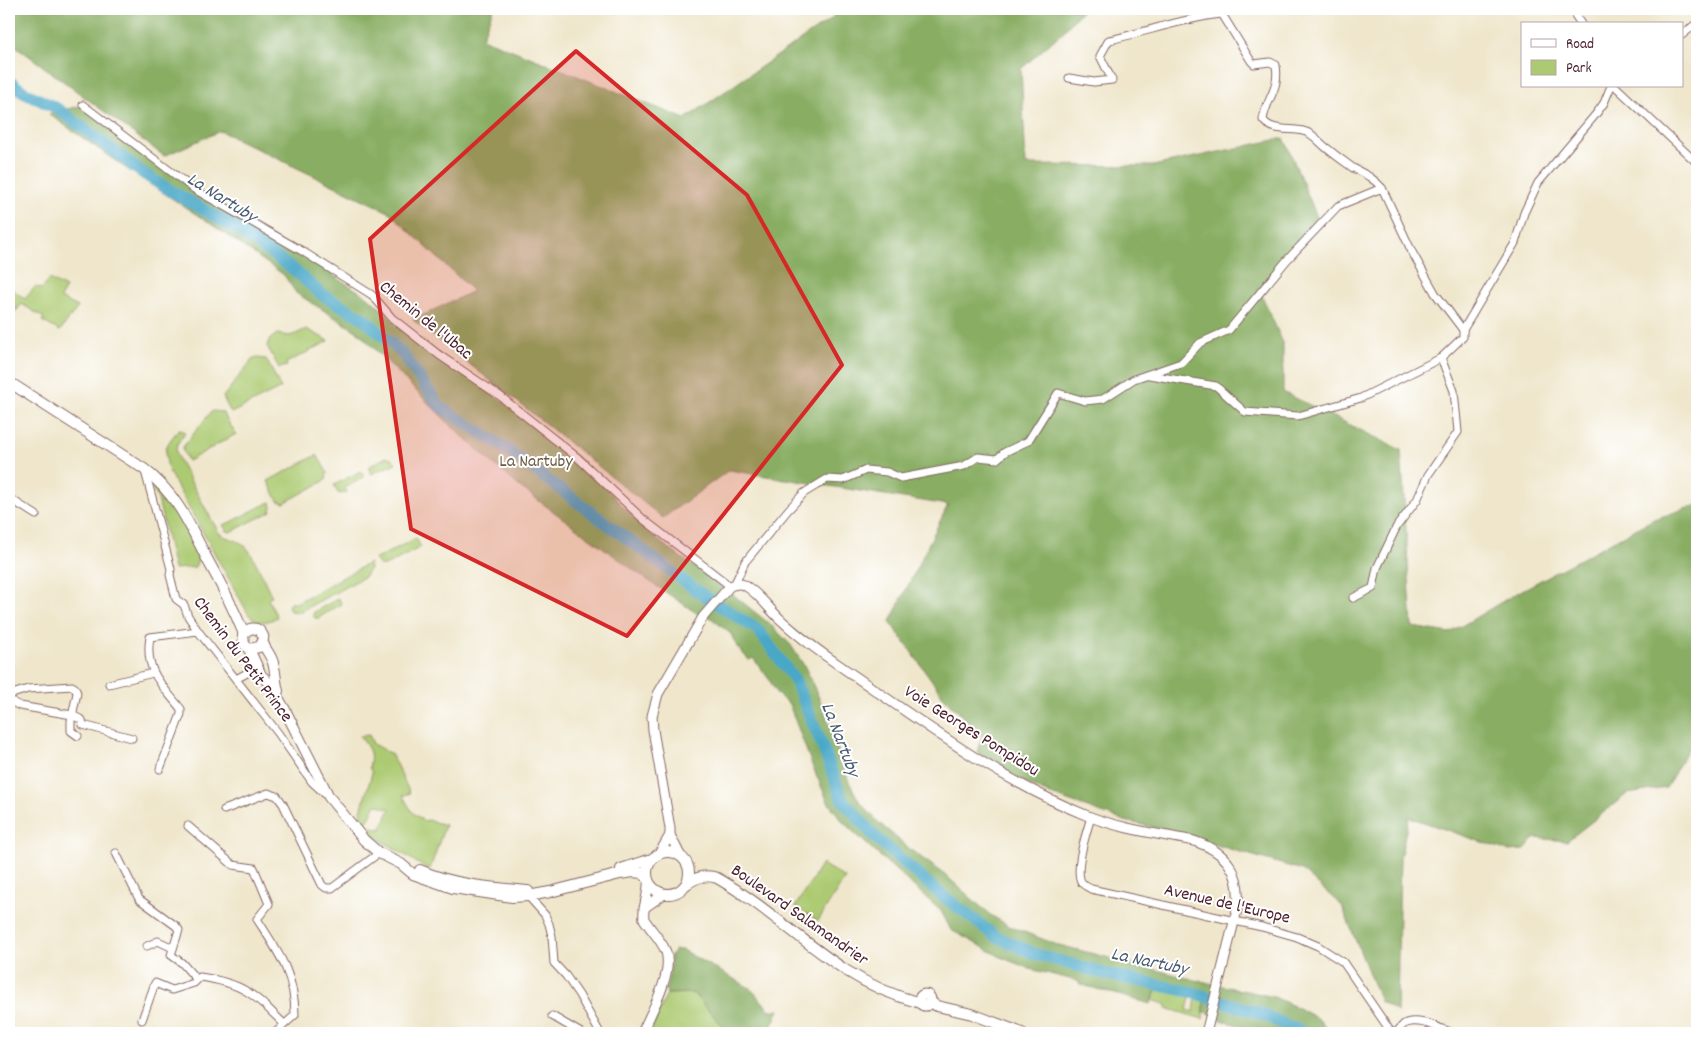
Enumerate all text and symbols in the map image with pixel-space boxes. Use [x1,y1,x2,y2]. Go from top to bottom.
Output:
legend [1521,22,1684,88]
text: Road [1566,34,1594,56]
text: Park [1566,58,1592,80]
water label: La Nartuby [181,167,263,232]
street label: Chemin de l'Ubac [373,276,477,366]
park label: La Nartuby [499,450,573,475]
street label: Chemin du Petit Prince [186,592,298,728]
street label: Voie Georges Pompidou [898,680,1044,784]
water label: La Nartuby [813,699,866,783]
street label: Boulevard Salamandrier [725,859,873,973]
street label: Avenue de l'Europe [1162,878,1292,932]
water label: La Nartuby [1108,942,1192,985]

